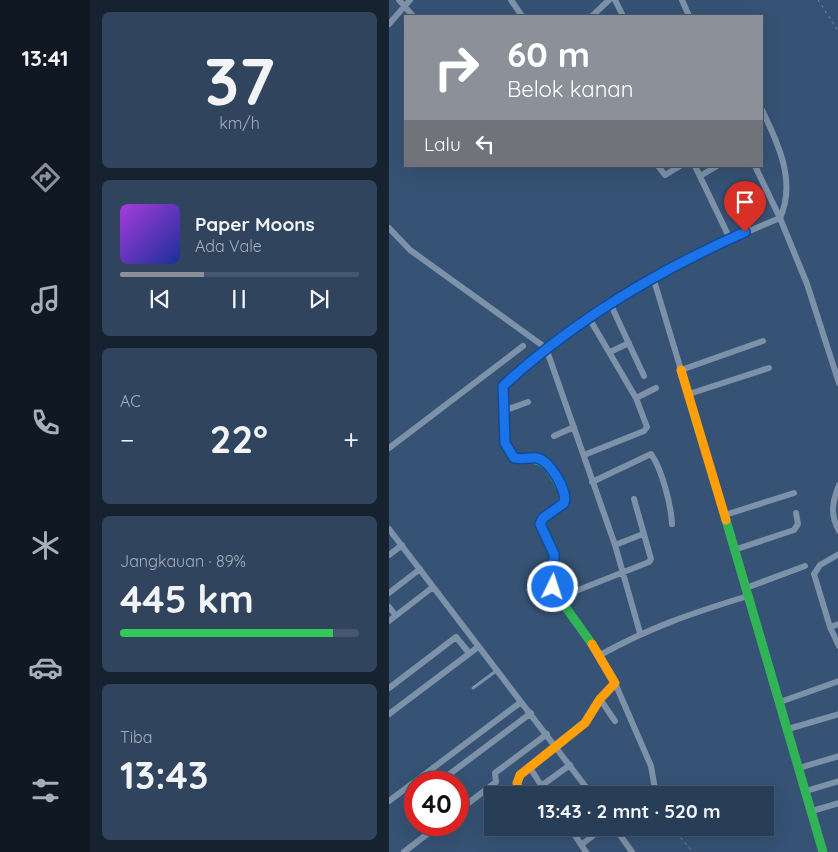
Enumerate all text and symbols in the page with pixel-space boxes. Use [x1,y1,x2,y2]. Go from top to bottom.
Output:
text: 60 m [507,32,590,76]
icon: right [424,35,489,100]
text: 37 [204,40,275,121]
text: 13:41 [21,44,69,72]
text: Belok kanan [507,75,633,103]
text: km/h [219,113,260,133]
icon: left [471,130,499,158]
text: Lalu [424,132,461,156]
icon: directions [28,160,63,195]
pin [724,181,766,232]
icon: arrive [731,188,759,216]
text: Paper Moons [195,212,315,236]
text: Ada Vale [195,236,262,256]
icon: music [28,282,63,317]
icon: previous [146,285,174,313]
icon: pause [225,285,253,313]
icon: next [305,285,333,313]
text: AC [120,391,141,411]
icon: phone [28,405,63,440]
text: 22° [210,415,268,463]
text: − [120,422,135,457]
text: + [343,422,359,457]
icon: climate [28,528,63,563]
text: Jangkauan · 89% [120,551,246,571]
position arrow [526,560,578,612]
text: 445 km [120,575,254,623]
icon: car [28,650,63,685]
text: Tiba [120,727,152,747]
text: 13:43 [120,751,208,799]
speed limit sign: 40 [404,771,469,836]
icon: filters [28,773,63,808]
text: 13:43 · 2 mnt · 520 m [538,799,720,823]

